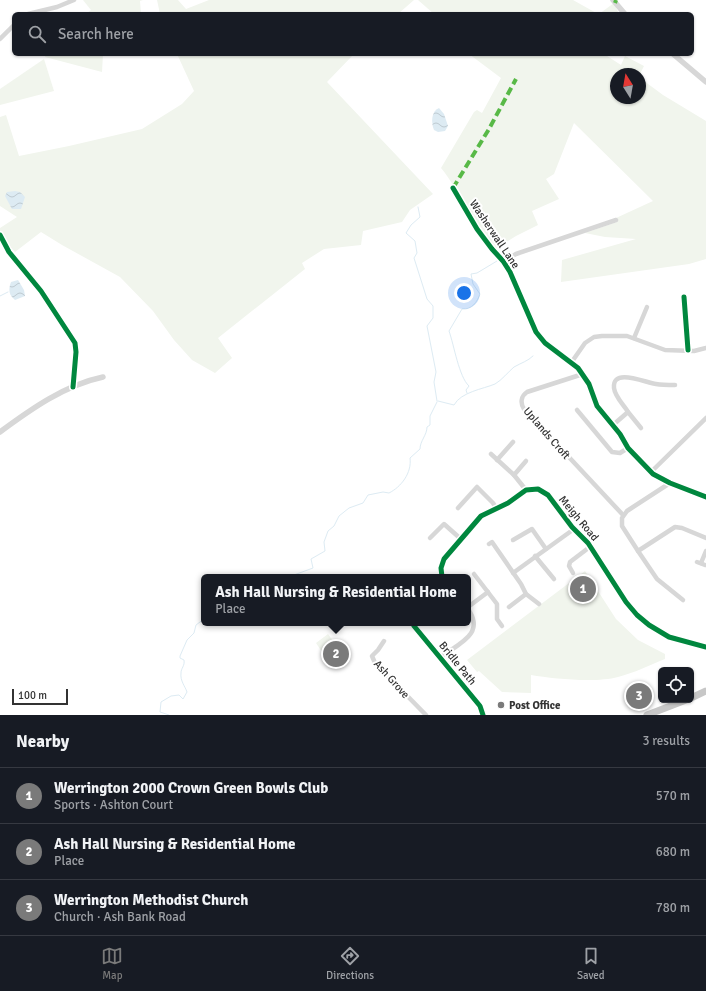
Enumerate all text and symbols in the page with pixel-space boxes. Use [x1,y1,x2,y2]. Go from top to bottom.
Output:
search box [12,12,694,56]
icon: search [26,23,48,45]
text: Search here [58,25,134,43]
north arrow [610,68,646,104]
street label: Washerwall Lane [467,197,522,271]
your location [454,283,474,303]
street label: Uplands Croft [521,405,573,462]
street label: Meigh Road [556,493,601,544]
popup [201,574,471,626]
pin: 1 [570,574,596,604]
text: Ash Hall Nursing & Residential Home [215,583,457,601]
text: Place [215,601,246,617]
pin: 2 [323,639,349,669]
street label: Bridle Path [436,639,479,688]
street label: Ash Grove [371,658,412,701]
map controls [658,667,694,703]
button: locate [658,667,694,703]
pin: 3 [626,681,652,711]
scale bar [12,687,68,706]
text: 100 m [18,689,47,702]
place label: Post Office [509,699,561,712]
marker: Post Office [496,700,506,710]
text: Nearby [16,731,69,752]
text: 3 results [642,733,690,749]
text: Werrington 2000 Crown Green Bowls Club [54,779,328,797]
text: 1 [25,788,33,804]
text: 570 m [656,788,690,804]
text: Sports · Ashton Court [54,797,173,813]
text: Ash Hall Nursing & Residential Home [54,835,296,853]
text: 2 [25,844,33,860]
text: 680 m [656,844,690,860]
text: Place [54,853,84,869]
text: Werrington Methodist Church [54,891,248,909]
text: 3 [25,900,33,916]
text: 780 m [656,900,690,916]
text: Church · Ash Bank Road [54,909,186,925]
tab: Map [101,945,123,982]
tab: Directions [326,945,374,982]
tab: Saved [577,945,605,982]

